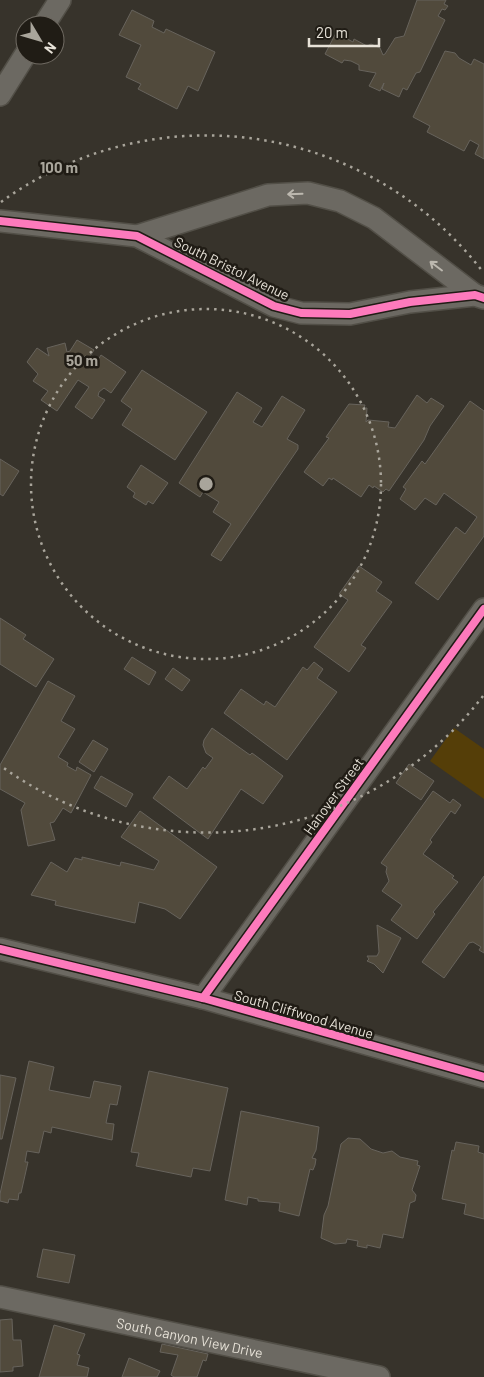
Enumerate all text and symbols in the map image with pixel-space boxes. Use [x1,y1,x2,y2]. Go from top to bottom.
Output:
north arrow [15,15,65,65]
scale bar [309,15,379,47]
text: 20 m [316,23,348,41]
text: N [41,39,60,57]
text: 100 m [40,158,78,176]
one-way arrow [287,189,303,198]
street label: South Bristol Avenue [172,233,292,303]
one-way arrow [429,261,443,271]
text: 50 m [66,351,98,369]
centre of rings [197,475,215,493]
street label: Hanover Street [299,754,367,838]
street label: South Cliffwood Avenue [232,986,376,1042]
street label: South Canyon View Drive [115,1313,265,1361]

